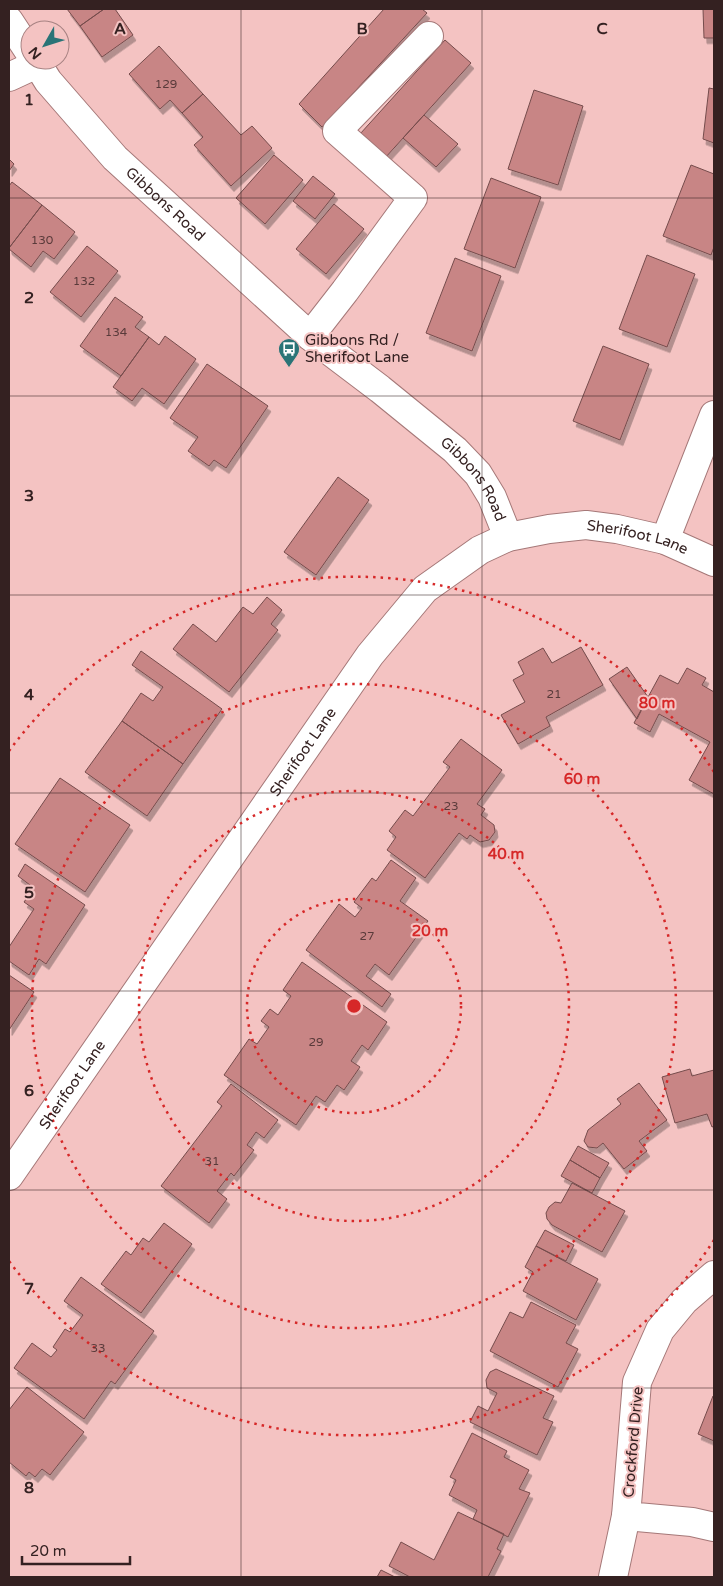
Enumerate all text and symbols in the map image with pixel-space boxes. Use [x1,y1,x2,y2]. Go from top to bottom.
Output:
text: A [114,19,126,39]
text: B [356,19,368,39]
text: C [596,19,608,39]
north arrow [20,20,70,70]
text: N [25,43,45,63]
house number: 129 [155,77,177,91]
text: 1 [24,90,34,110]
street label: Gibbons Road [122,163,209,245]
house number: 130 [31,233,54,247]
house number: 132 [73,274,95,288]
text: 2 [24,288,34,308]
house number: 134 [105,325,128,339]
place label: Gibbons Rd / Sherifoot Lane [305,331,409,366]
bus stop icon: Gibbons Rd / Sherifoot Lane [277,337,301,368]
street label: Gibbons Road [437,433,510,524]
text: 3 [24,486,34,506]
street label: Sherifoot Lane [586,516,691,558]
text: 4 [24,685,34,705]
house number: 21 [546,687,562,701]
text: 80 m [639,694,675,712]
street label: Sherifoot Lane [266,704,340,800]
text: 60 m [564,770,600,788]
house number: 23 [443,799,459,813]
text: 40 m [488,845,524,863]
text: 5 [24,883,34,903]
text: 20 m [412,922,448,940]
house number: 27 [359,929,375,943]
centre of rings [345,997,363,1015]
house number: 29 [308,1035,324,1049]
street label: Sherifoot Lane [35,1037,109,1133]
text: 6 [24,1081,34,1101]
house number: 31 [204,1154,220,1168]
text: 7 [24,1279,34,1299]
house number: 33 [90,1341,106,1355]
street label: Crockford Drive [619,1386,647,1498]
text: 8 [24,1478,34,1498]
scale bar [22,1534,130,1566]
text: 20 m [30,1542,67,1560]

